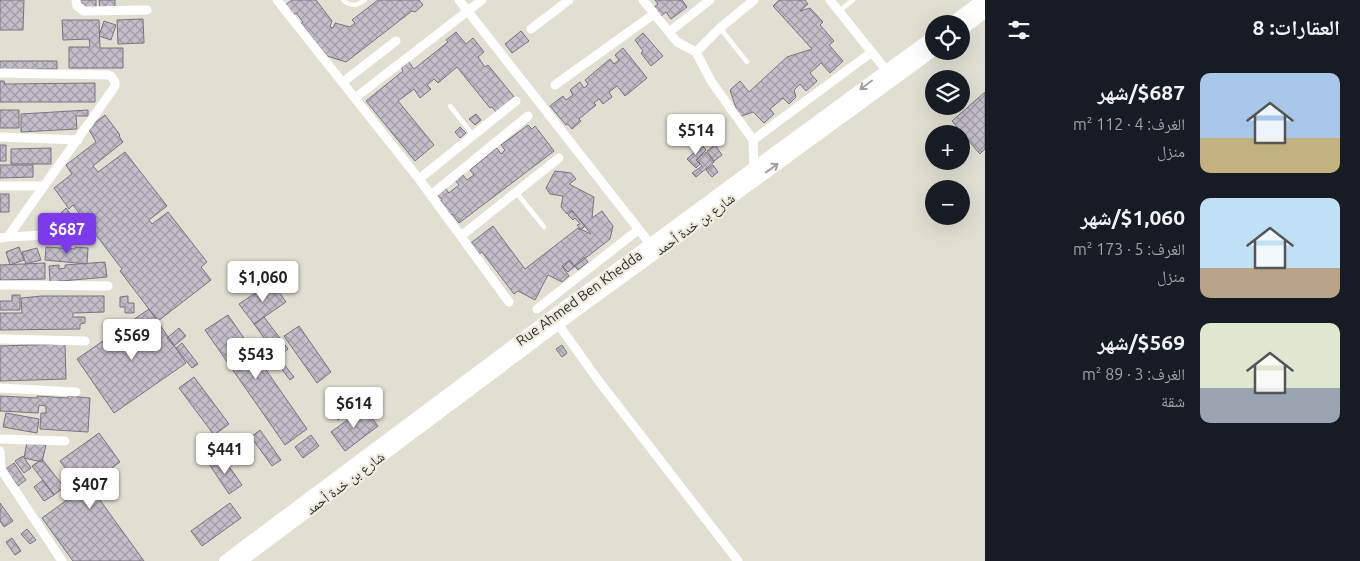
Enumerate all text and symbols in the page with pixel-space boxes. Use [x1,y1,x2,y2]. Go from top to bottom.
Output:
map controls [925,15,970,225]
button: locate [925,15,970,60]
text: العقارات: 8 [1253,15,1340,39]
icon: filters [1005,16,1033,44]
button: layers [925,70,970,115]
one-way arrow [859,80,873,90]
text: $687/شهر [1097,80,1185,104]
icon: home [1240,93,1300,153]
pin: $514 [666,114,726,156]
text: الغرف: 4 · 112 m² [1073,115,1185,133]
text: $514 [678,121,714,139]
button: + [925,125,970,170]
text: منزل [1157,142,1185,160]
one-way arrow [765,163,779,173]
button: − [925,180,970,225]
street label: شارع بن خدة أحمد [652,190,739,260]
text: $1,060/شهر [1080,205,1185,229]
pin: $687 [37,212,97,255]
icon: home [1240,218,1300,278]
text: $687 [49,220,85,238]
text: الغرف: 5 · 173 m² [1073,240,1185,258]
street label: Rue Ahmed Ben Khedda [513,247,645,349]
pin: $1,060 [222,260,304,303]
text: منزل [1157,267,1185,285]
text: $1,060 [238,268,288,286]
pin: $569 [102,318,162,361]
text: $569 [114,326,150,344]
text: $569/شهر [1097,330,1185,354]
pin: $543 [226,338,286,380]
icon: home [1240,343,1300,403]
text: $543 [238,345,274,363]
text: الغرف: 3 · 89 m² [1082,365,1185,383]
pin: $614 [324,386,384,429]
text: شقة [1161,392,1185,410]
text: $614 [336,394,372,412]
pin: $441 [195,432,255,475]
text: $441 [207,440,243,458]
street label: شارع بن خدة أحمد [303,448,389,519]
pin: $407 [60,468,120,510]
text: $407 [72,475,108,493]

